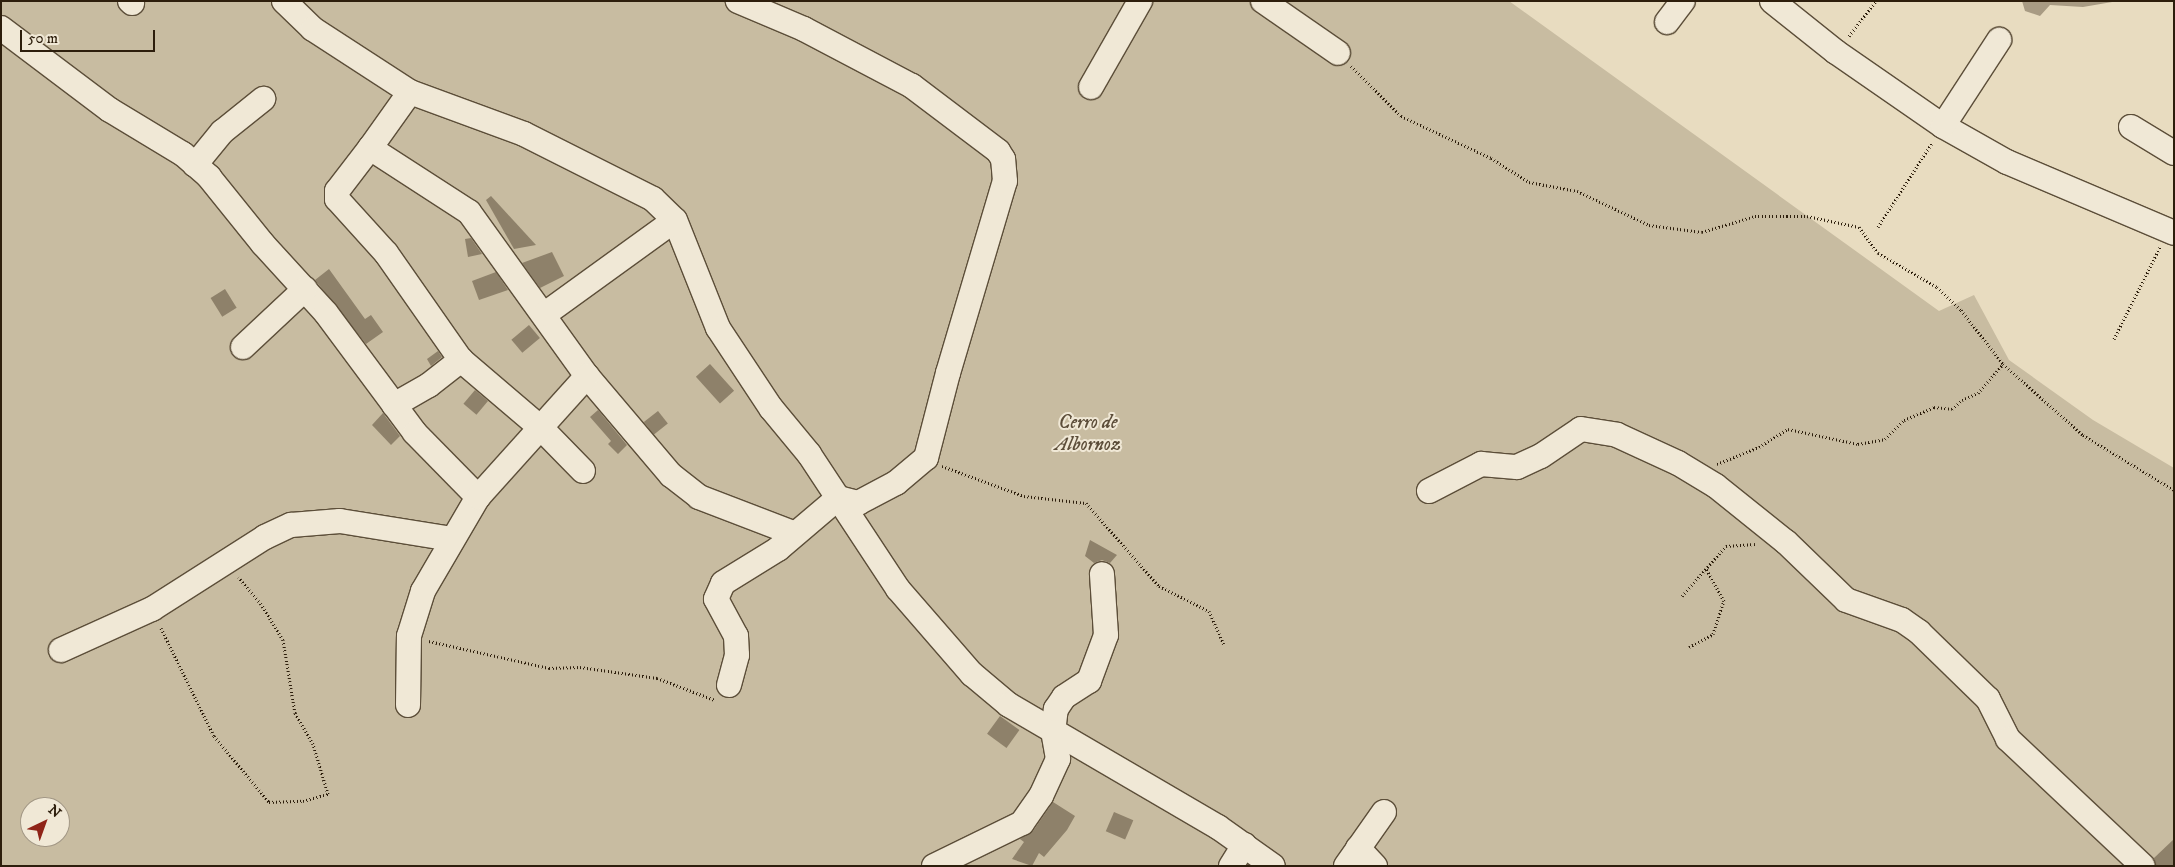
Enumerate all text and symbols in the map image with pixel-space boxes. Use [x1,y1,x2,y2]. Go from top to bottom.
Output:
scale bar [22,20,158,52]
text: 50 m [28,29,58,48]
park label: Cerro de Albornoz [1055,412,1121,456]
north arrow [20,797,70,847]
text: N [44,801,65,822]

